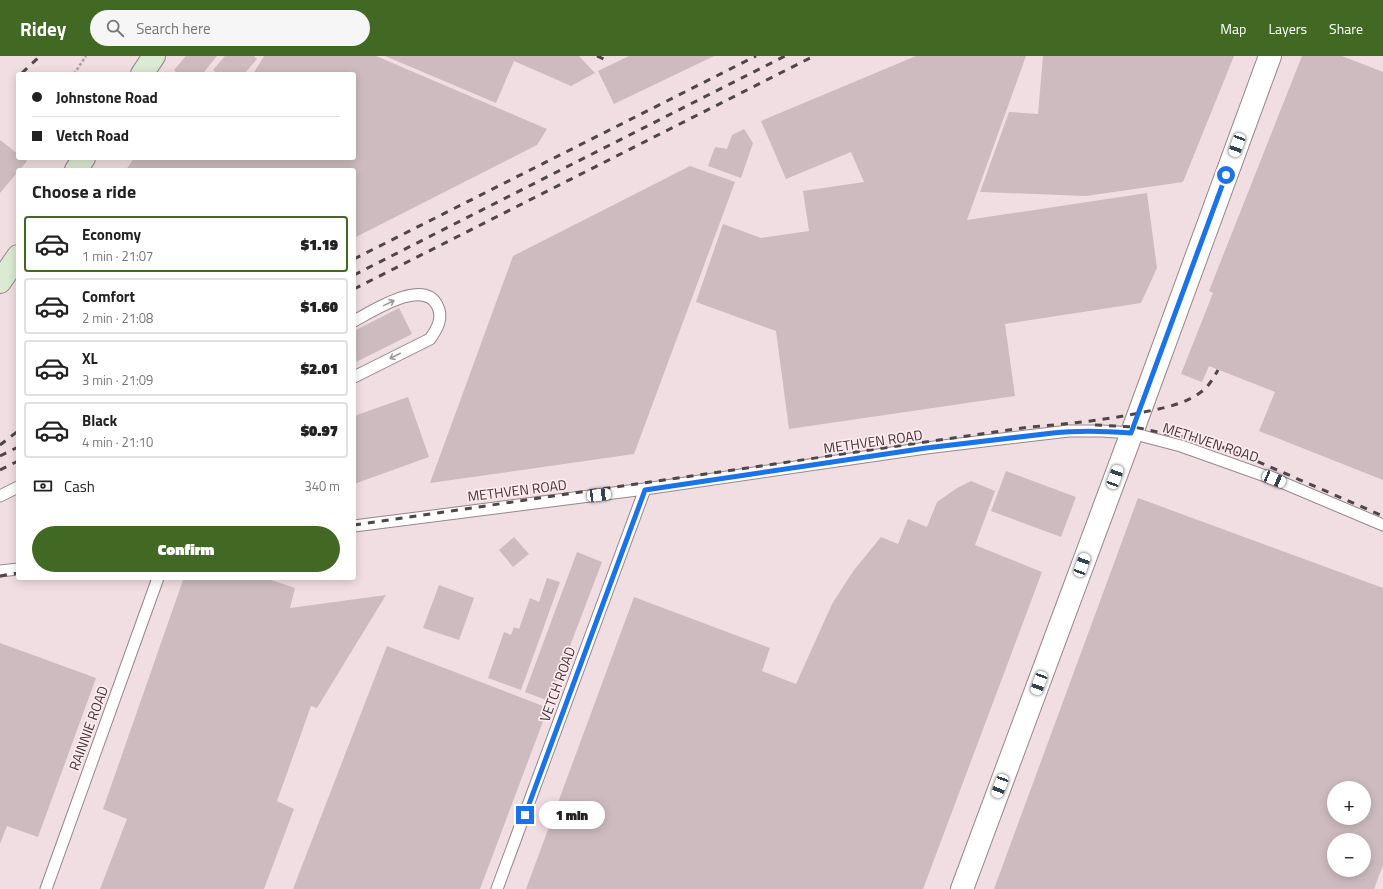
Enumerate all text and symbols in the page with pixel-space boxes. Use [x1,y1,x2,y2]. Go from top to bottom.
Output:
search box [90,10,370,46]
text: Ridey [20,14,66,43]
icon: search [104,17,126,39]
text: Search here [136,17,211,40]
text: Map [1220,18,1246,39]
text: Layers [1268,18,1307,39]
text: Share [1329,18,1363,39]
text: Johnstone Road [56,86,158,109]
text: Vetch Road [56,124,129,147]
car [1227,132,1247,158]
route start [1217,166,1235,184]
text: Choose a ride [32,178,136,205]
text: Economy [82,223,141,246]
icon: car [34,226,70,262]
text: $1.19 [301,233,338,256]
text: 1 min · 21:07 [82,246,153,266]
text: Comfort [82,285,135,308]
icon: car [34,288,70,324]
text: $1.60 [301,295,338,318]
one-way arrow [383,299,395,307]
text: 2 min · 21:08 [82,308,153,328]
text: XL [82,347,98,370]
icon: car [34,350,70,386]
one-way arrow [389,353,401,361]
text: $2.01 [301,357,338,380]
text: 3 min · 21:09 [82,370,153,390]
text: Black [82,409,117,432]
icon: car [34,412,70,448]
street label: METHVEN ROAD [1160,417,1262,467]
text: $0.97 [301,419,338,442]
street label: METHVEN ROAD [822,424,924,458]
text: 4 min · 21:10 [82,432,153,452]
car [1105,464,1125,490]
car [1261,469,1287,489]
street label: METHVEN ROAD [466,473,568,507]
icon: cash [32,475,54,497]
text: Cash [64,475,95,498]
text: 340 m [304,476,340,496]
car [586,488,612,502]
button: Confirm [32,526,340,572]
car [1072,552,1092,578]
street label: VETCH ROAD [534,644,580,724]
car [1029,670,1049,696]
street label: RAINNIE ROAD [63,683,113,773]
car [990,773,1010,799]
map controls [1327,781,1371,877]
button: + [1327,781,1371,825]
callout: 1 min [539,801,605,829]
text: 1 min [556,805,588,825]
route end [516,806,534,824]
button: − [1327,833,1371,877]

